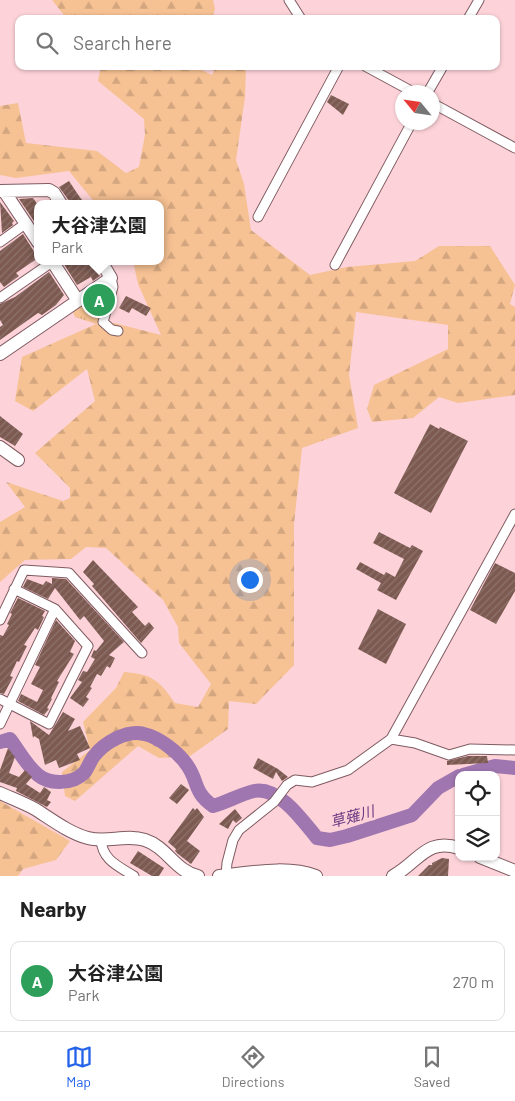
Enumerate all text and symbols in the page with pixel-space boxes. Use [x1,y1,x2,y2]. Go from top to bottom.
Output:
search box [15,15,500,70]
icon: search [33,29,61,57]
text: Search here [73,31,172,54]
north arrow [395,85,440,130]
popup [34,200,164,265]
text: 大谷津公園 [51,213,147,236]
text: Park [51,237,83,256]
pin: A [83,281,115,319]
your location [237,567,263,593]
map controls [455,771,500,861]
button: locate [455,771,500,816]
water label: 草薙川 [328,801,378,831]
button: layers [455,816,500,861]
text: Nearby [20,896,86,921]
text: 大谷津公園 [68,961,163,984]
text: A [32,972,42,991]
text: 270 m [452,972,494,991]
text: Park [68,985,99,1004]
tab: Map [65,1043,93,1090]
tab: Directions [222,1043,284,1090]
tab: Saved [414,1043,450,1090]

